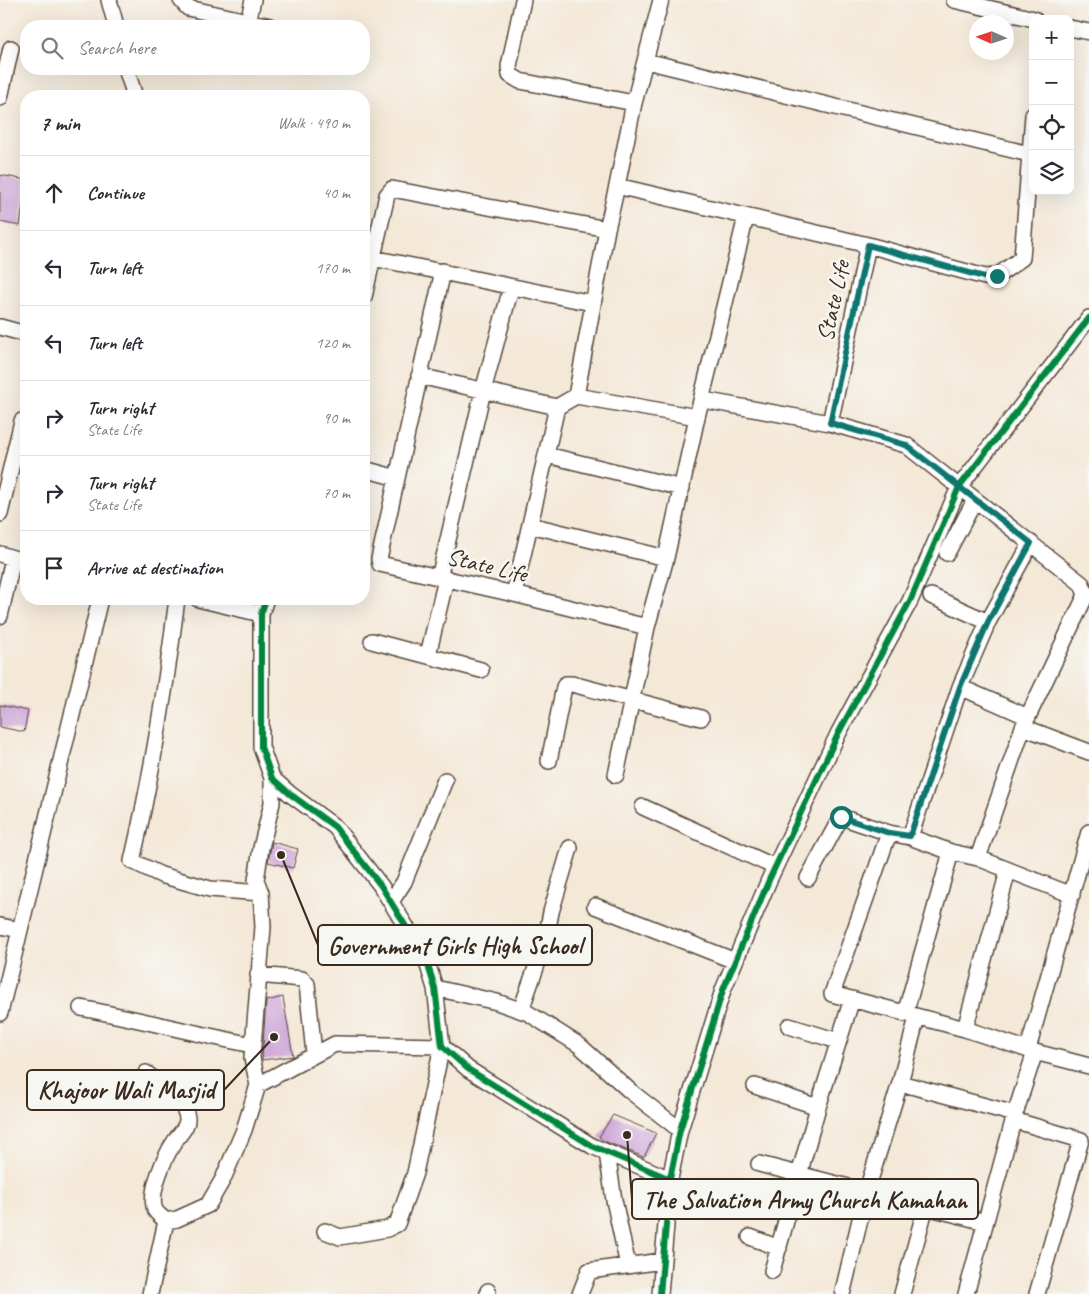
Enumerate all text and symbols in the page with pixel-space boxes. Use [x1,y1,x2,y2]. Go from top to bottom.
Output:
north arrow [969,15,1014,60]
map controls [1029,15,1074,195]
button: + [1029,15,1074,60]
search box [20,20,370,75]
icon: search [38,34,66,62]
text: Search here [78,36,155,60]
button: − [1029,60,1074,105]
button: locate [1029,105,1074,150]
text: 7 min [40,110,80,136]
text: Walk · 490 m [278,113,350,133]
button: layers [1029,150,1074,195]
icon: ahead [40,179,68,207]
text: Continue [87,181,144,205]
text: 40 m [323,183,350,203]
icon: left [40,254,68,282]
text: Turn left [87,256,142,280]
street label: State Life [810,256,857,344]
text: 170 m [316,258,350,278]
route end [986,265,1009,288]
icon: left [40,329,68,357]
text: Turn left [87,331,142,355]
text: 120 m [316,333,350,353]
text: Turn right [87,396,154,420]
icon: right [40,404,68,432]
text: 90 m [323,408,350,428]
text: State Life [87,420,141,440]
text: Turn right [87,471,154,495]
icon: right [40,479,68,507]
text: 70 m [323,483,350,503]
text: State Life [87,495,141,515]
street label: State Life [444,541,532,589]
icon: arrive [40,554,68,582]
text: Arrive at destination [87,556,223,580]
route start [830,806,853,829]
callout: Government Girls High School [318,925,592,965]
text: Government Girls High School [328,930,586,962]
callout: Khajoor Wali Masjid [27,1070,224,1110]
text: Khajoor Wali Masjid [38,1074,218,1106]
callout: The Salvation Army Church Kamahan [632,1179,978,1219]
text: The Salvation Army Church Kamahan [643,1184,968,1216]

